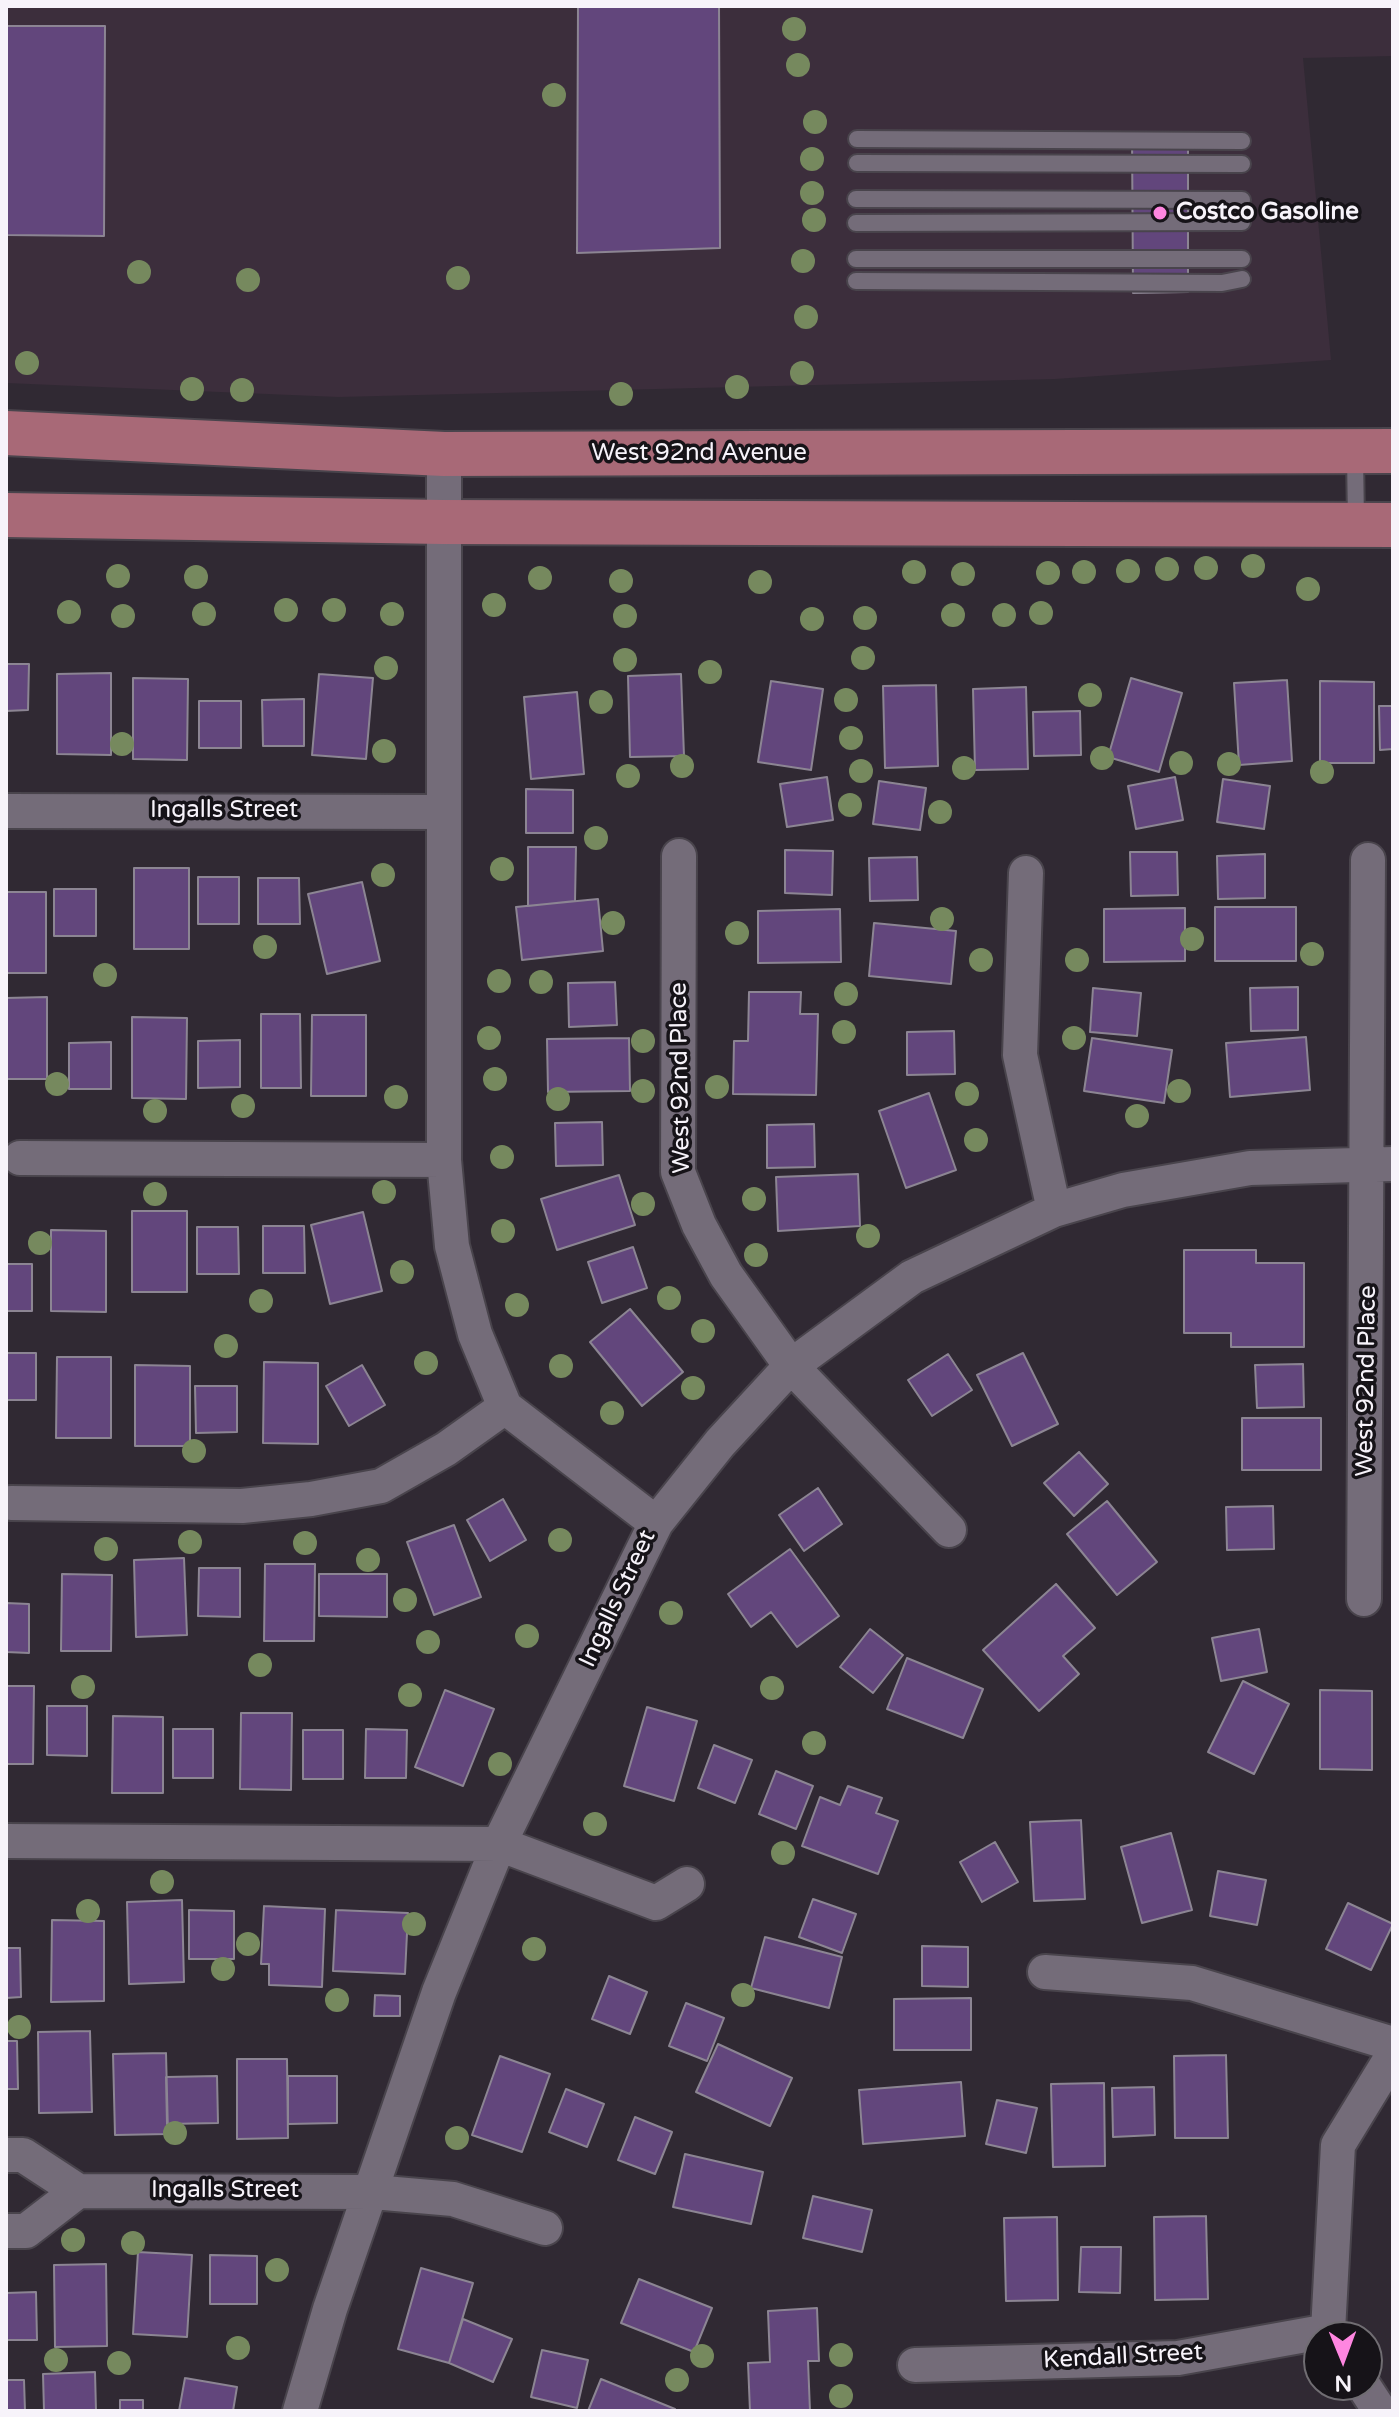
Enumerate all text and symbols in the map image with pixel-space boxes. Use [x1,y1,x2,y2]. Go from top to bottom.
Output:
place label: Costco Gasoline [1176,199,1359,227]
marker: Costco Gasoline [1151,204,1169,222]
street label: West 92nd Avenue [591,440,807,468]
street label: Ingalls Street [150,797,298,825]
street label: West 92nd Place [665,982,697,1174]
street label: West 92nd Place [1351,1285,1383,1477]
street label: Ingalls Street [574,1526,662,1672]
street label: Ingalls Street [151,2177,299,2205]
north arrow [1303,2321,1383,2401]
street label: Kendall Street [1043,2338,1203,2376]
text: N [1334,2370,1352,2396]

